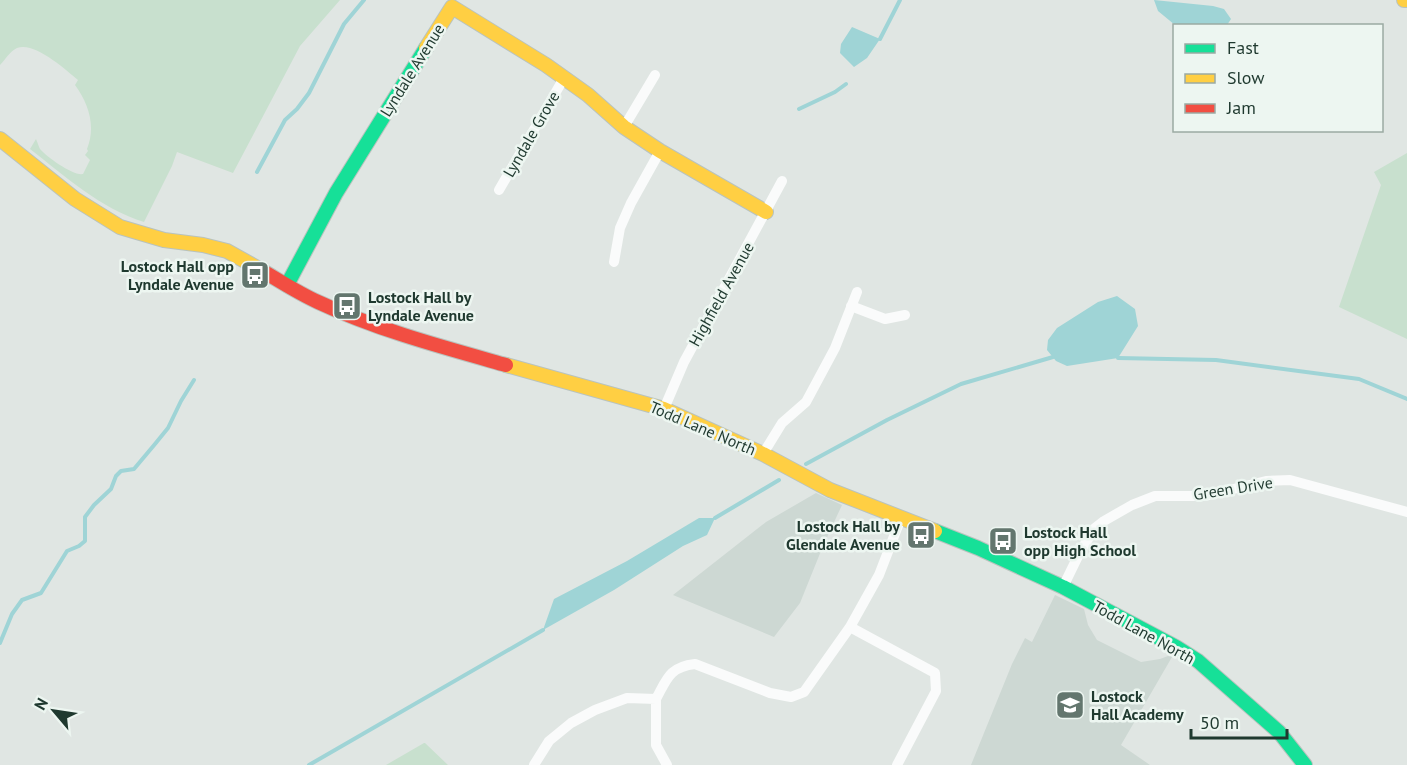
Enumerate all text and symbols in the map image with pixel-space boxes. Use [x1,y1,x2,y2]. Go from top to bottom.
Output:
street label: Lyndale Avenue [375,20,449,120]
legend [1173,24,1383,132]
text: Fast [1227,36,1259,59]
text: Slow [1227,66,1265,89]
street label: Lyndale Grove [498,88,564,180]
text: Jam [1226,96,1256,119]
street label: Highfield Avenue [684,238,758,350]
place label: Lostock Hall opp Lyndale Avenue [121,256,234,294]
bus stop icon: Lostock Hall opp Lyndale Avenue [239,259,271,291]
place label: Lostock Hall by Lyndale Avenue [368,287,474,325]
bus stop icon: Lostock Hall by Lyndale Avenue [331,290,363,322]
street label: Todd Lane North [647,397,759,459]
street label: Green Drive [1192,472,1274,504]
place label: Lostock Hall by Glendale Avenue [786,516,900,554]
bus stop icon: Lostock Hall by Glendale Avenue [905,519,937,551]
place label: Lostock Hall opp High School [1024,522,1136,560]
bus stop icon: Lostock Hall opp High School [987,525,1019,557]
street label: Todd Lane North [1090,596,1198,668]
north arrow [24,681,84,741]
place label: Lostock Hall Academy [1091,686,1184,724]
school or university icon: Lostock Hall Academy [1054,689,1086,721]
text: N [30,694,52,713]
scale bar [1191,702,1287,740]
text: 50 m [1200,711,1239,734]

